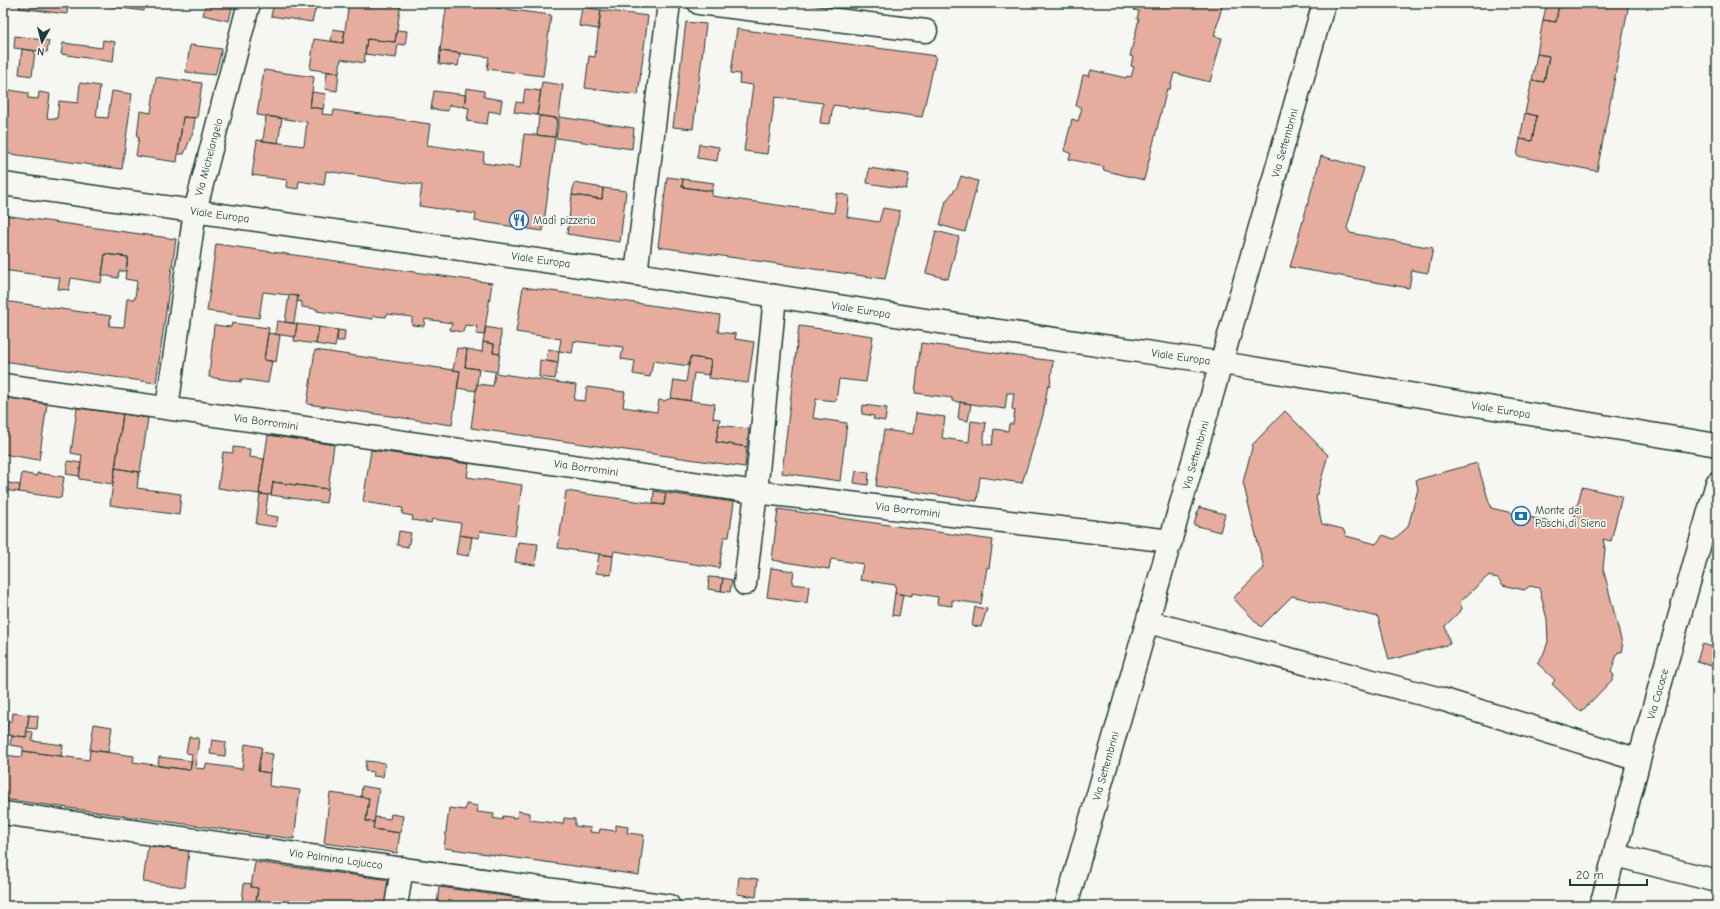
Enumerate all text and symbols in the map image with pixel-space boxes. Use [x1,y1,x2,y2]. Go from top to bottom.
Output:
north arrow [22,22,62,62]
text: N [36,45,45,58]
street label: Via Settembrini [1269,107,1301,179]
street label: Via Michelangelo [192,117,226,197]
street label: Viale Europa [190,204,250,226]
restaurant icon: Madì pizzeria [508,209,530,231]
place label: Madì pizzeria [533,214,596,227]
street label: Viale Europa [511,249,571,271]
street label: Viale Europa [831,299,891,321]
street label: Viale Europa [1151,346,1211,368]
street label: Viale Europa [1471,399,1531,421]
street label: Via Borromini [233,411,299,433]
street label: Via Settembrini [1180,419,1212,491]
street label: Via Borromini [553,457,619,479]
street label: Via Borromini [875,500,941,520]
place label: Monte dei Paschi di Siena [1535,504,1606,530]
bank icon: Monte dei Paschi di Siena [1510,505,1532,527]
street label: Via Cacace [1645,667,1672,721]
street label: Via Settembrini [1090,730,1122,802]
street label: Via Palmina Lojucco [288,846,384,872]
scale bar [1570,861,1647,887]
text: 20 m [1576,868,1604,882]

